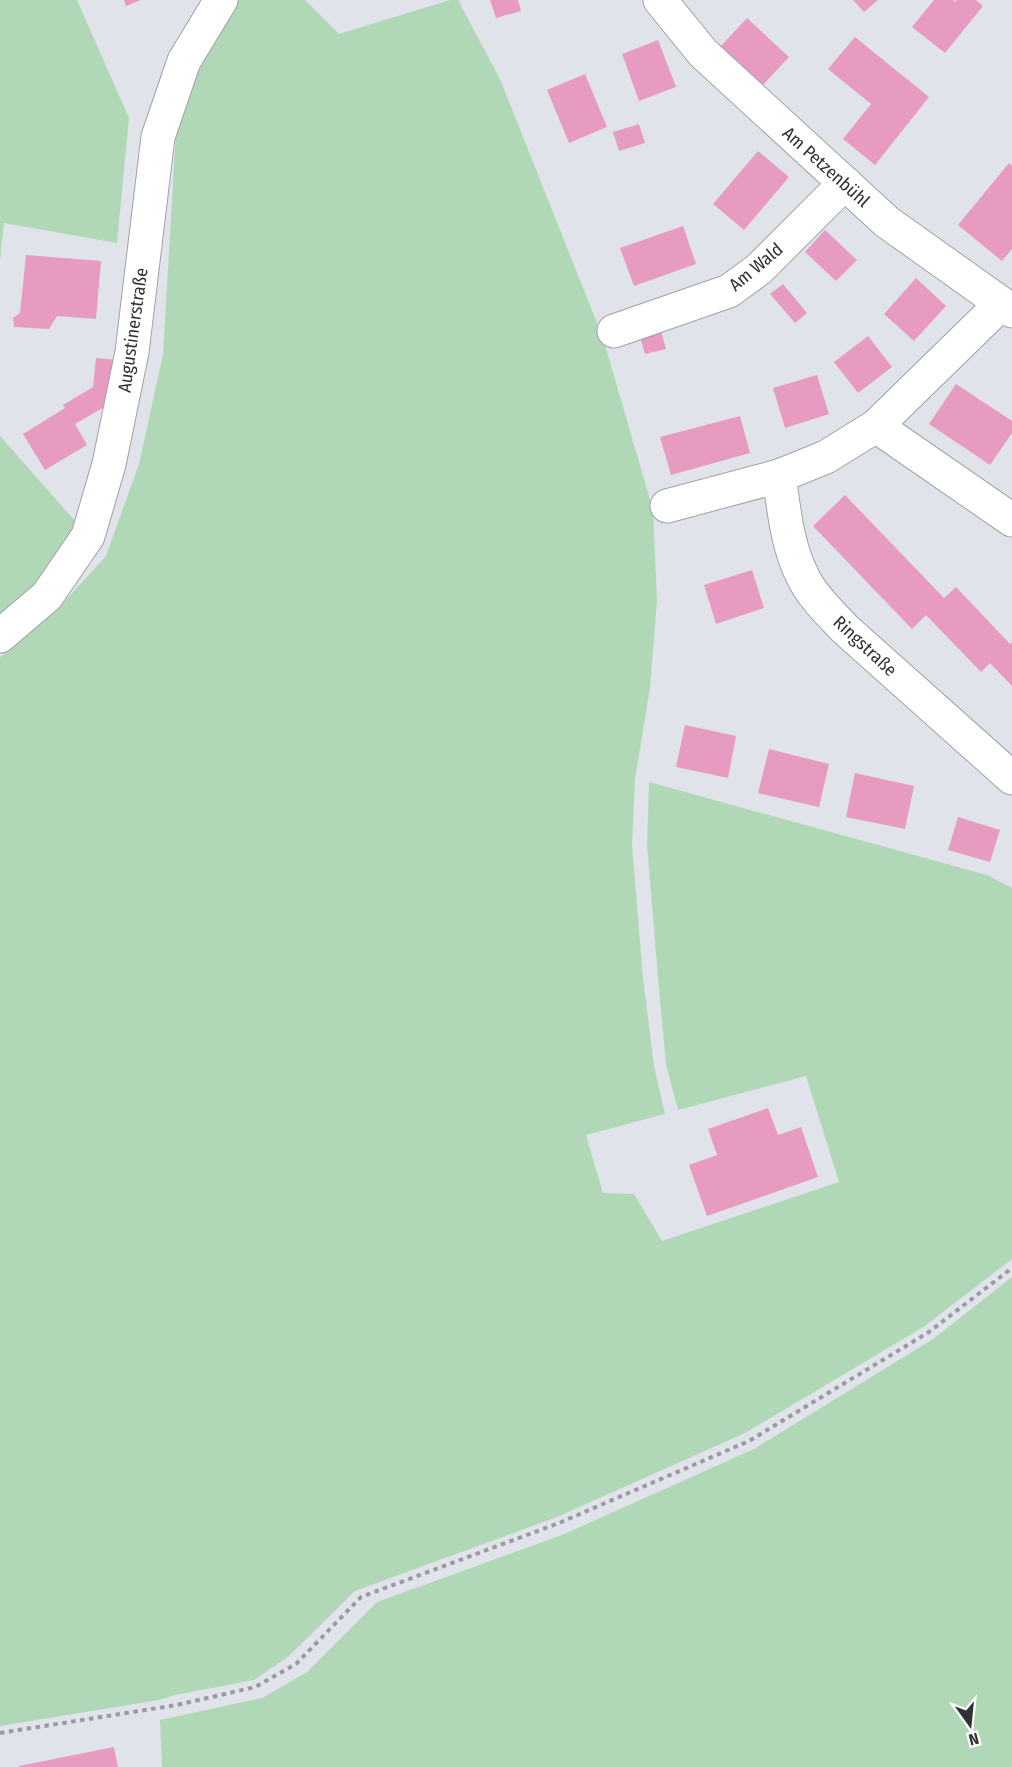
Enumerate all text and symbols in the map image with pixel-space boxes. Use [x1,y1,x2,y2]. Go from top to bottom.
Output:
street label: Am Petzenbühl [778,122,874,212]
street label: Am Wald [725,238,787,296]
street label: Augustinerstraße [113,266,153,394]
street label: Ringstraße [829,611,901,681]
north arrow [940,1695,1000,1755]
text: N [967,1729,981,1749]

